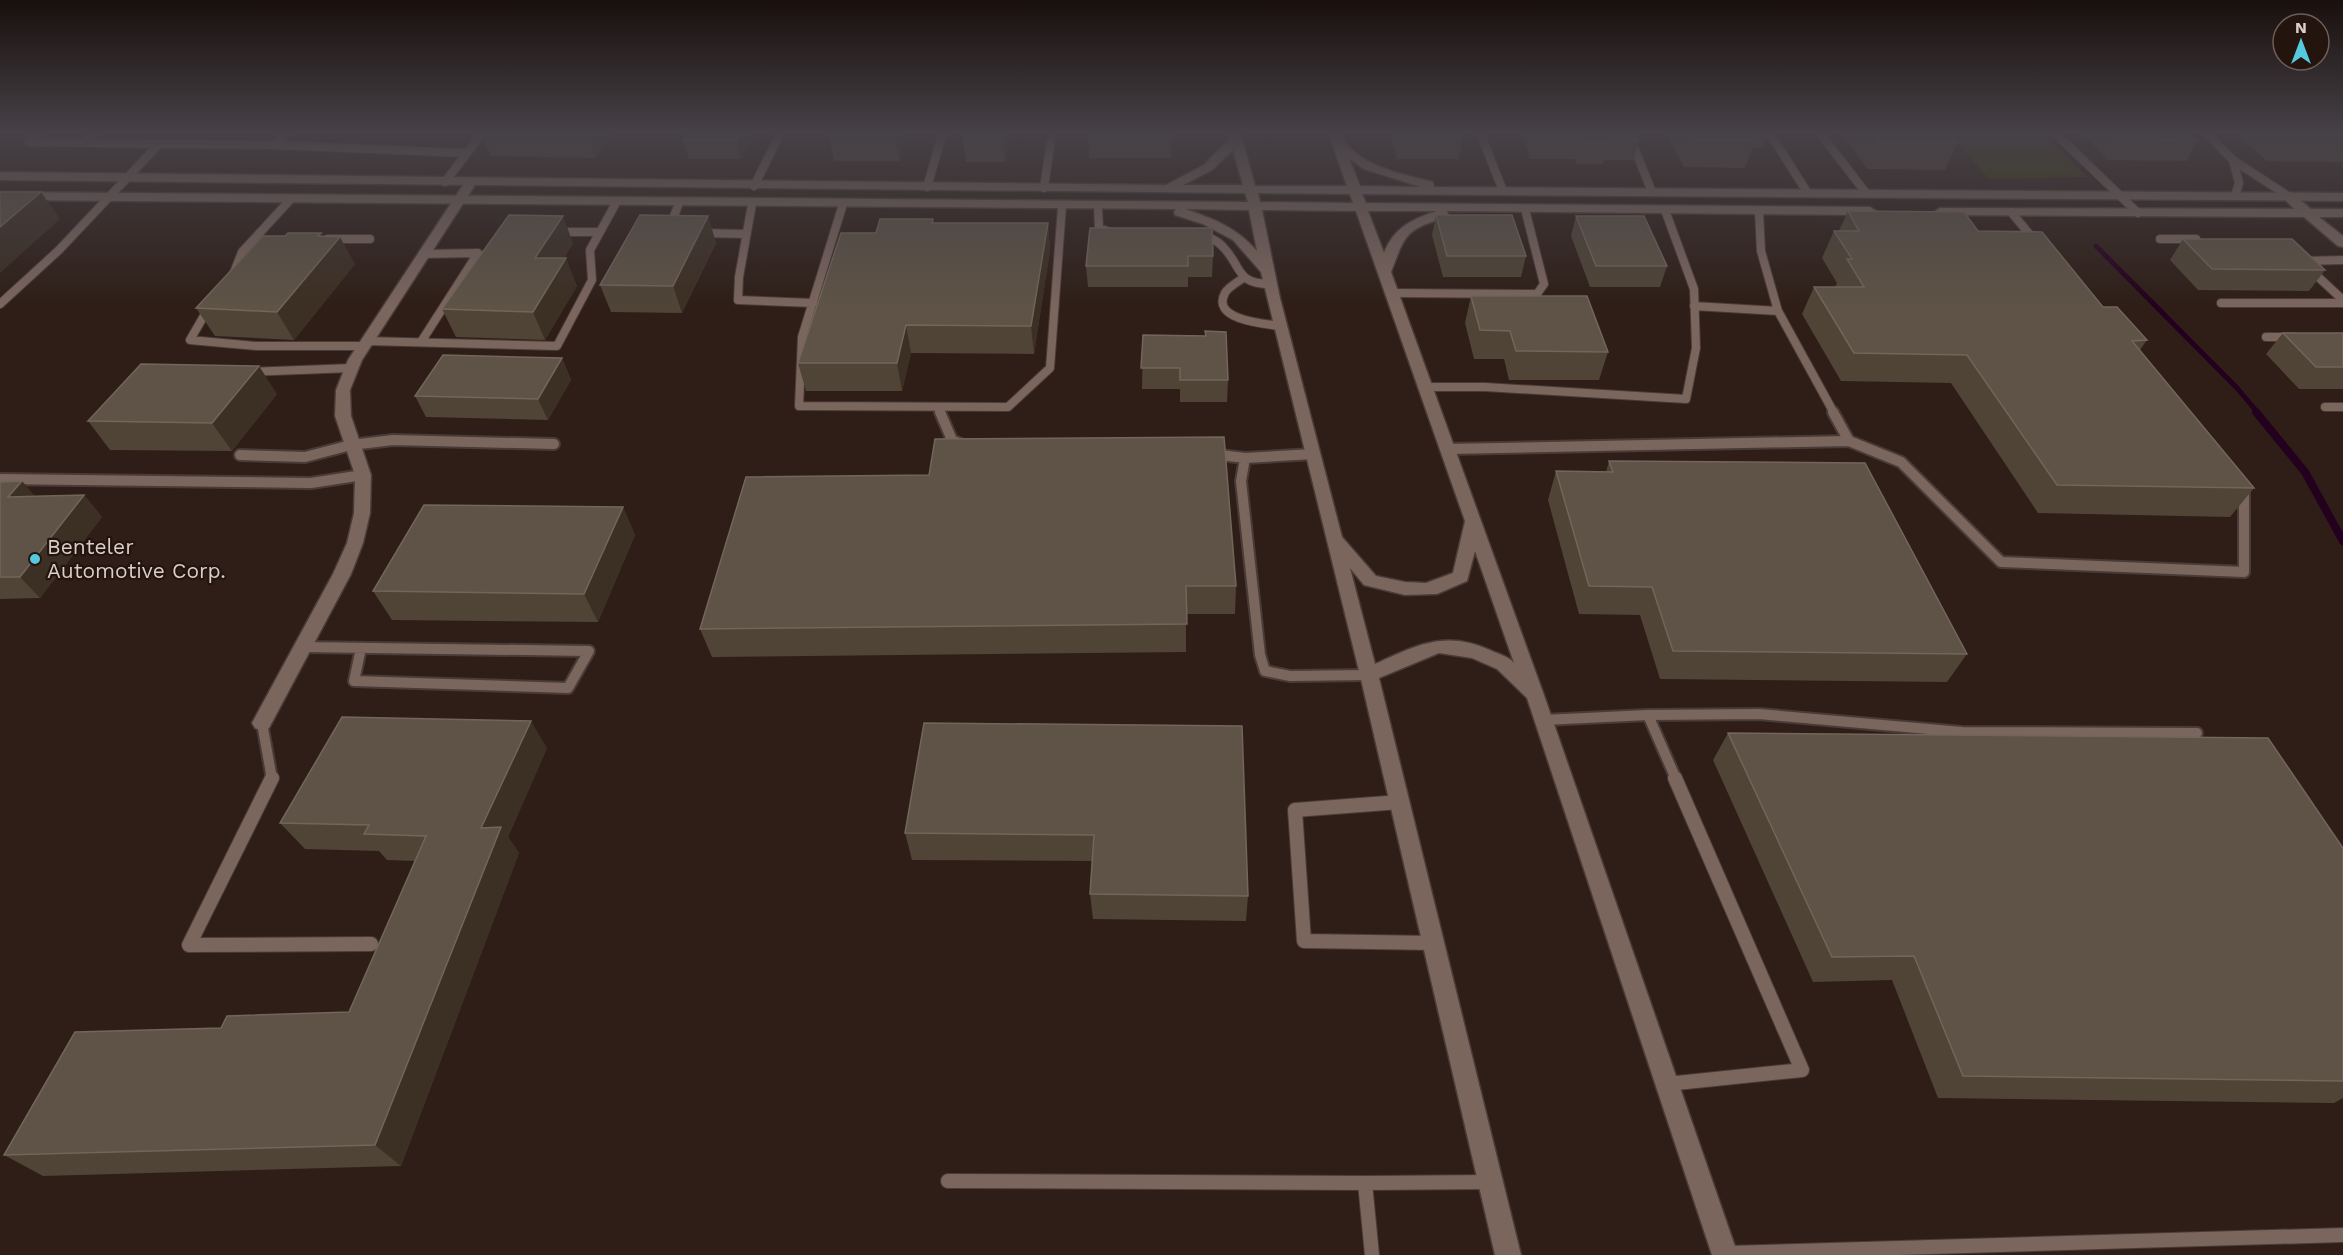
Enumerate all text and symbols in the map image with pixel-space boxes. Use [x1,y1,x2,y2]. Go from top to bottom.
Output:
north arrow [2271,12,2331,72]
text: N [2295,18,2307,37]
place label: Benteler Automotive Corp. [47,534,226,583]
marker: Benteler Automotive Corp. [28,552,42,566]

